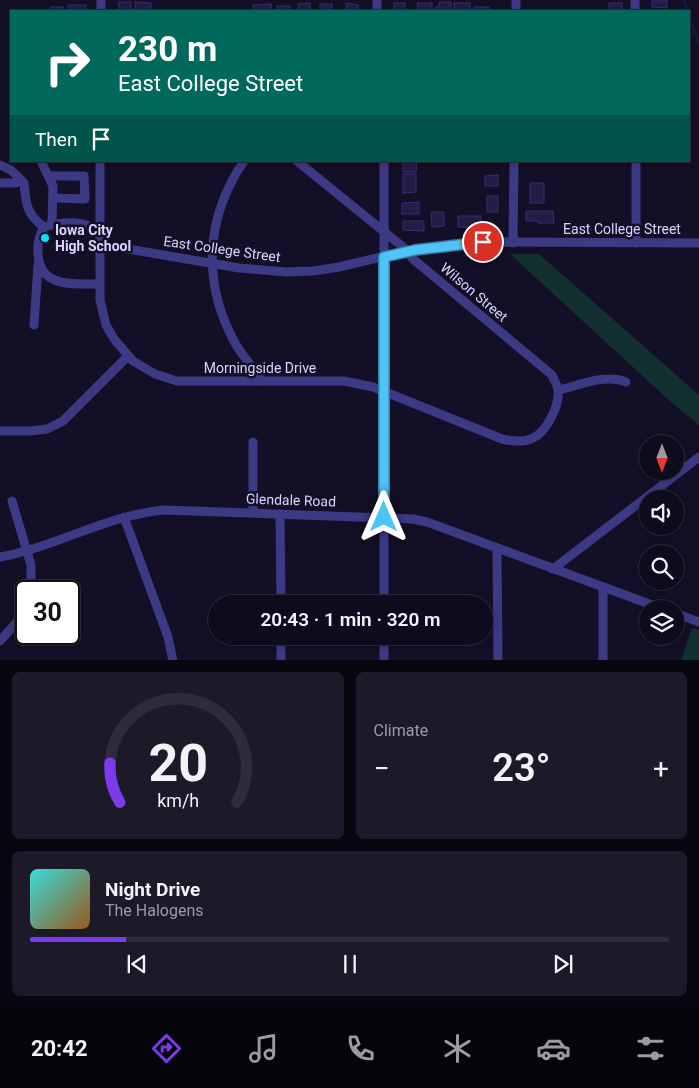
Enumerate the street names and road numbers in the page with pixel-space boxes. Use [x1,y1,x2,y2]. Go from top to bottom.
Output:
street label: East College Street [563,221,681,237]
street label: East College Street [163,233,282,265]
street label: Wilson Street [437,259,511,325]
street label: Morningside Drive [204,360,316,376]
street label: Glendale Road [246,490,336,510]

